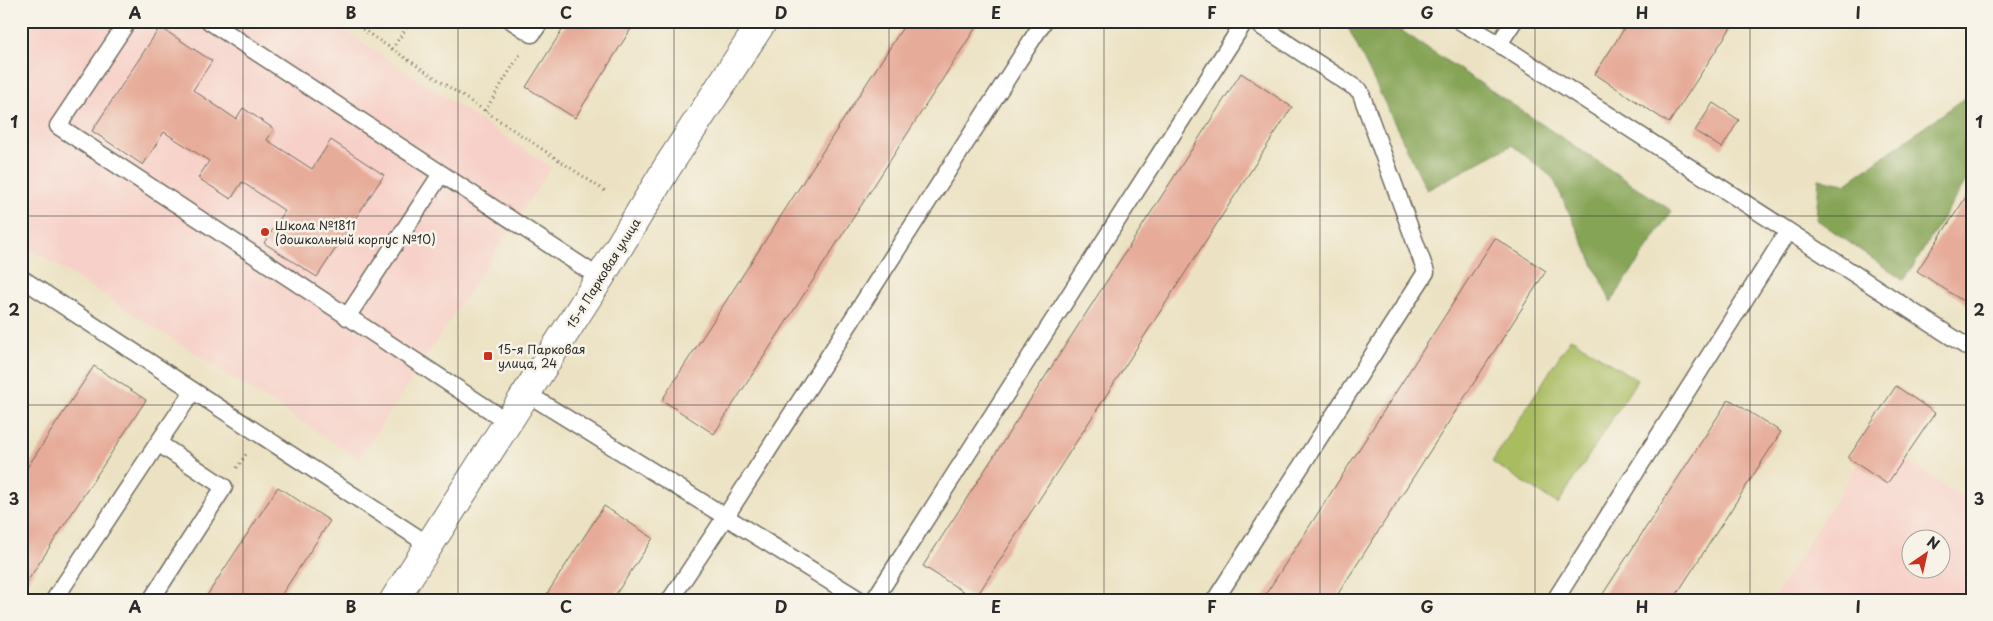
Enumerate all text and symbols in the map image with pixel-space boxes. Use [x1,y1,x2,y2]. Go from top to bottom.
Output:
text: A [129,0,142,24]
text: B [346,0,357,24]
text: C [560,0,572,24]
text: D [775,0,787,24]
text: E [991,0,1001,24]
text: F [1207,0,1217,24]
text: G [1420,0,1434,24]
text: H [1636,0,1648,24]
text: I [1855,0,1861,24]
text: 1 [10,109,18,133]
text: 1 [1975,109,1983,133]
street label: 15-я Парковая улица [562,214,645,332]
place label: Школа №1811 (дошкольный корпус №10) [275,216,436,248]
marker: Школа №1811 (дошкольный корпус №10) [259,226,271,238]
text: 2 [8,297,20,321]
text: 2 [1973,297,1985,321]
place label: 15-я Парковая улица, 24 [498,340,586,372]
marker: 15-я Парковая улица, 24 [482,350,494,362]
text: 3 [9,486,19,510]
text: 3 [1974,486,1984,510]
north arrow [1900,528,1950,578]
text: N [1923,531,1944,555]
text: A [129,594,142,618]
text: B [346,594,357,618]
text: C [560,594,572,618]
text: D [775,594,787,618]
text: E [991,594,1001,618]
text: F [1207,594,1217,618]
text: G [1420,594,1434,618]
text: H [1636,594,1648,618]
text: I [1855,594,1861,618]

